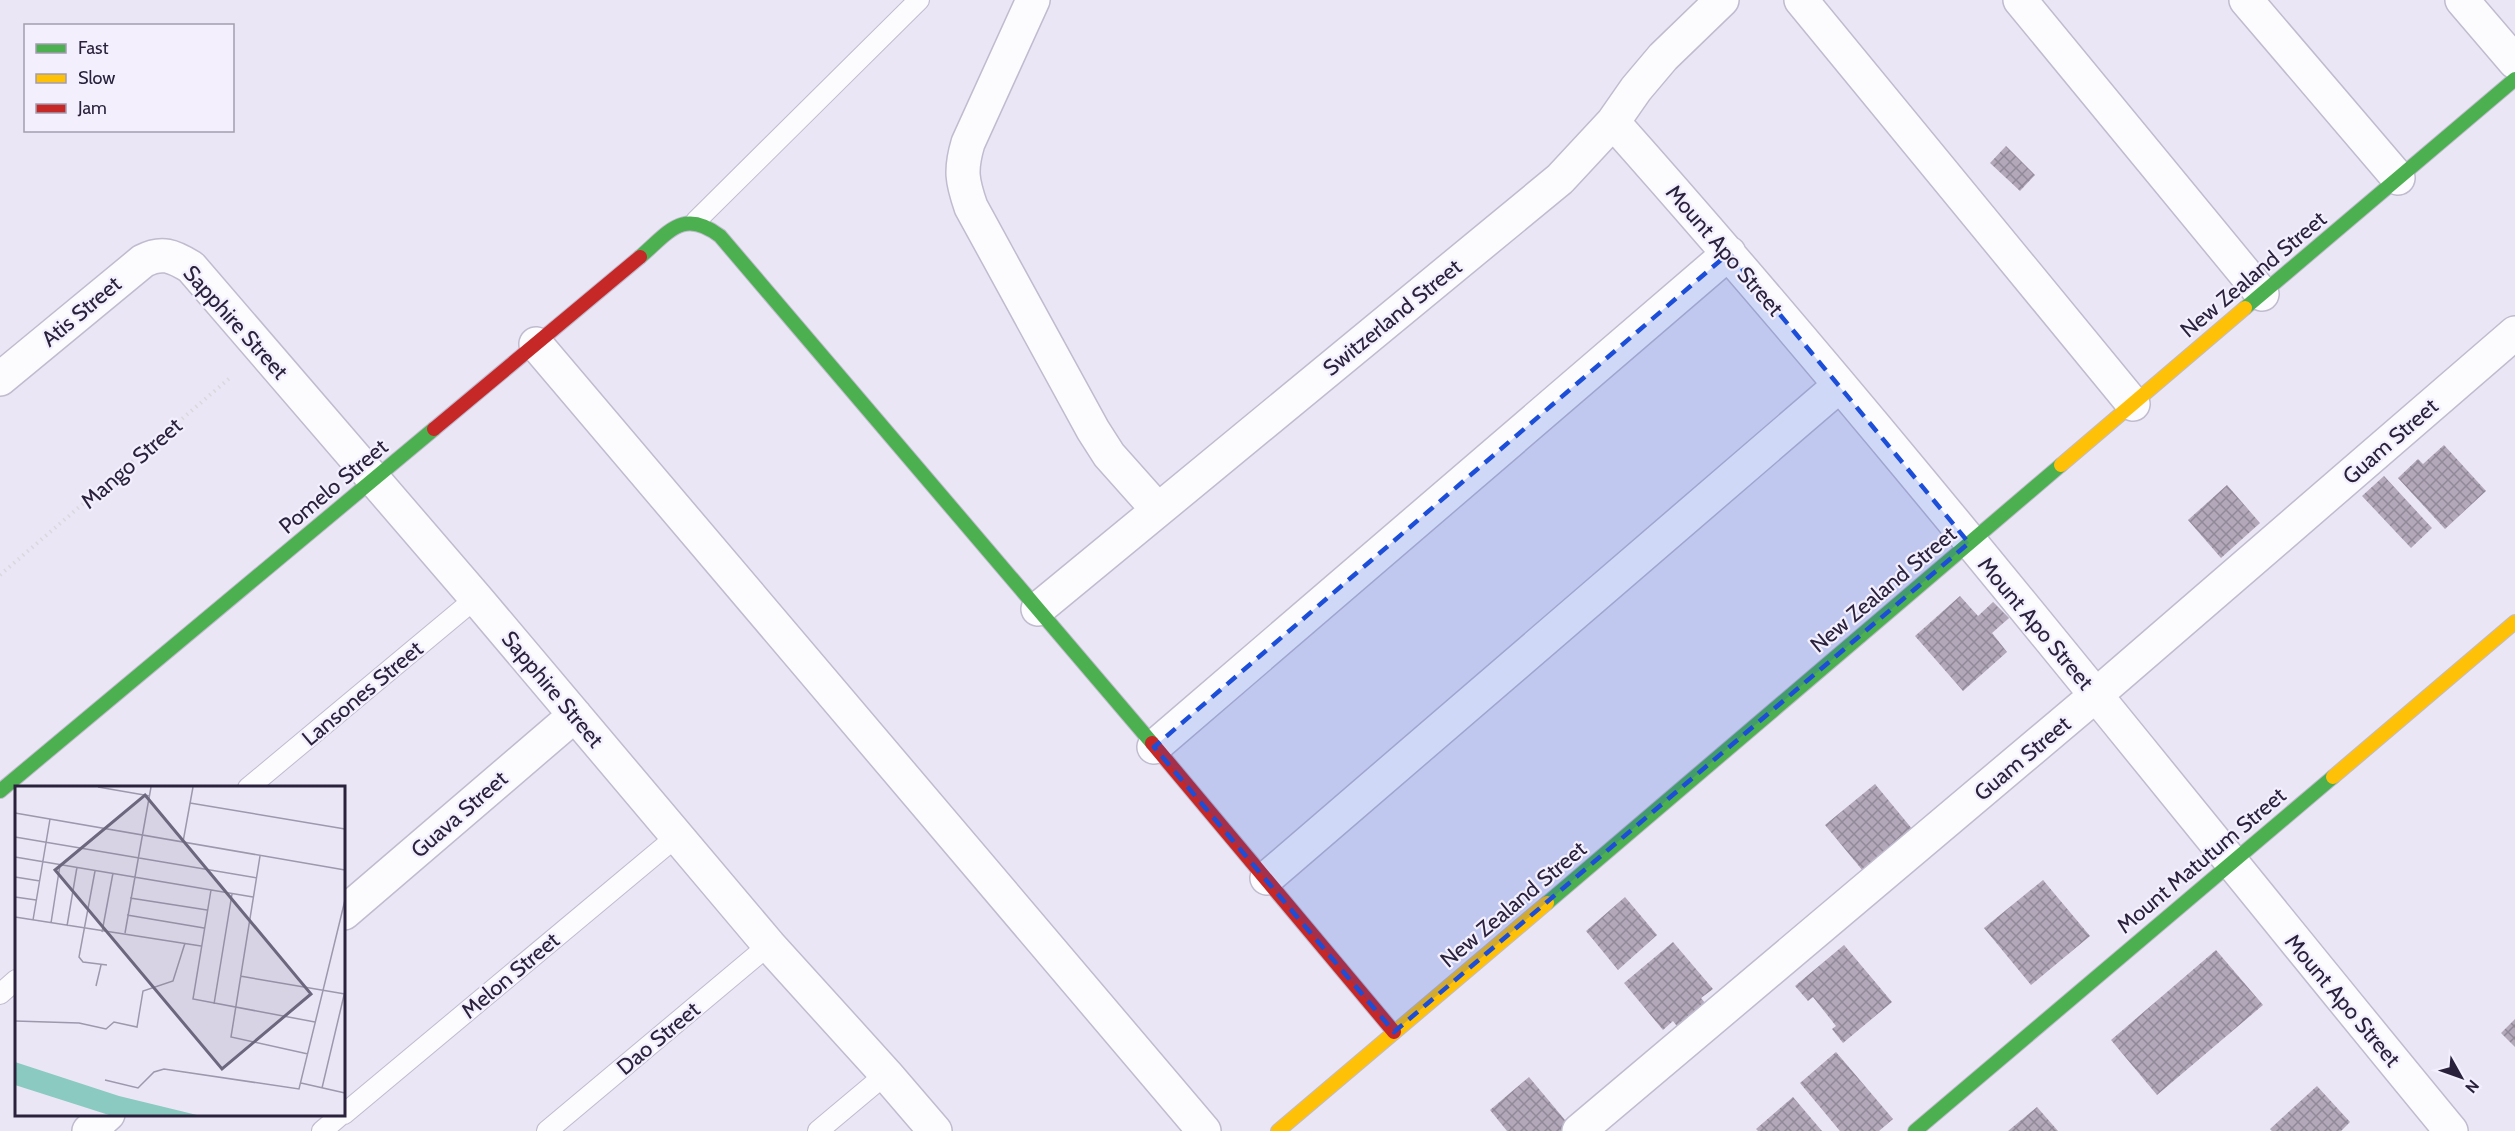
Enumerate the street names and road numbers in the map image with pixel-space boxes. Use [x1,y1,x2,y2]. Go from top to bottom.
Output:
street label: Mount Apo Street [1660,179,1789,322]
street label: New Zealand Street [2175,205,2332,343]
street label: Switzerland Street [1317,253,1468,382]
street label: Sapphire Street [177,260,294,385]
street label: Atis Street [36,270,127,352]
street label: Guam Street [2337,392,2444,490]
street label: Mango Street [75,412,188,515]
street label: Pomelo Street [273,433,394,540]
street label: New Zealand Street [1805,520,1962,658]
street label: Mount Apo Street [1972,551,2099,696]
street label: Sapphire Street [496,626,610,754]
street label: Lansones Street [296,635,429,752]
street label: Guam Street [1969,710,2076,806]
street label: Guava Street [406,765,514,864]
street label: Mount Matutum Street [2111,781,2292,939]
street label: New Zealand Street [1435,835,1592,973]
street label: Melon Street [456,926,565,1024]
street label: Mount Apo Street [2279,928,2406,1073]
street label: Dao Street [611,996,706,1081]

